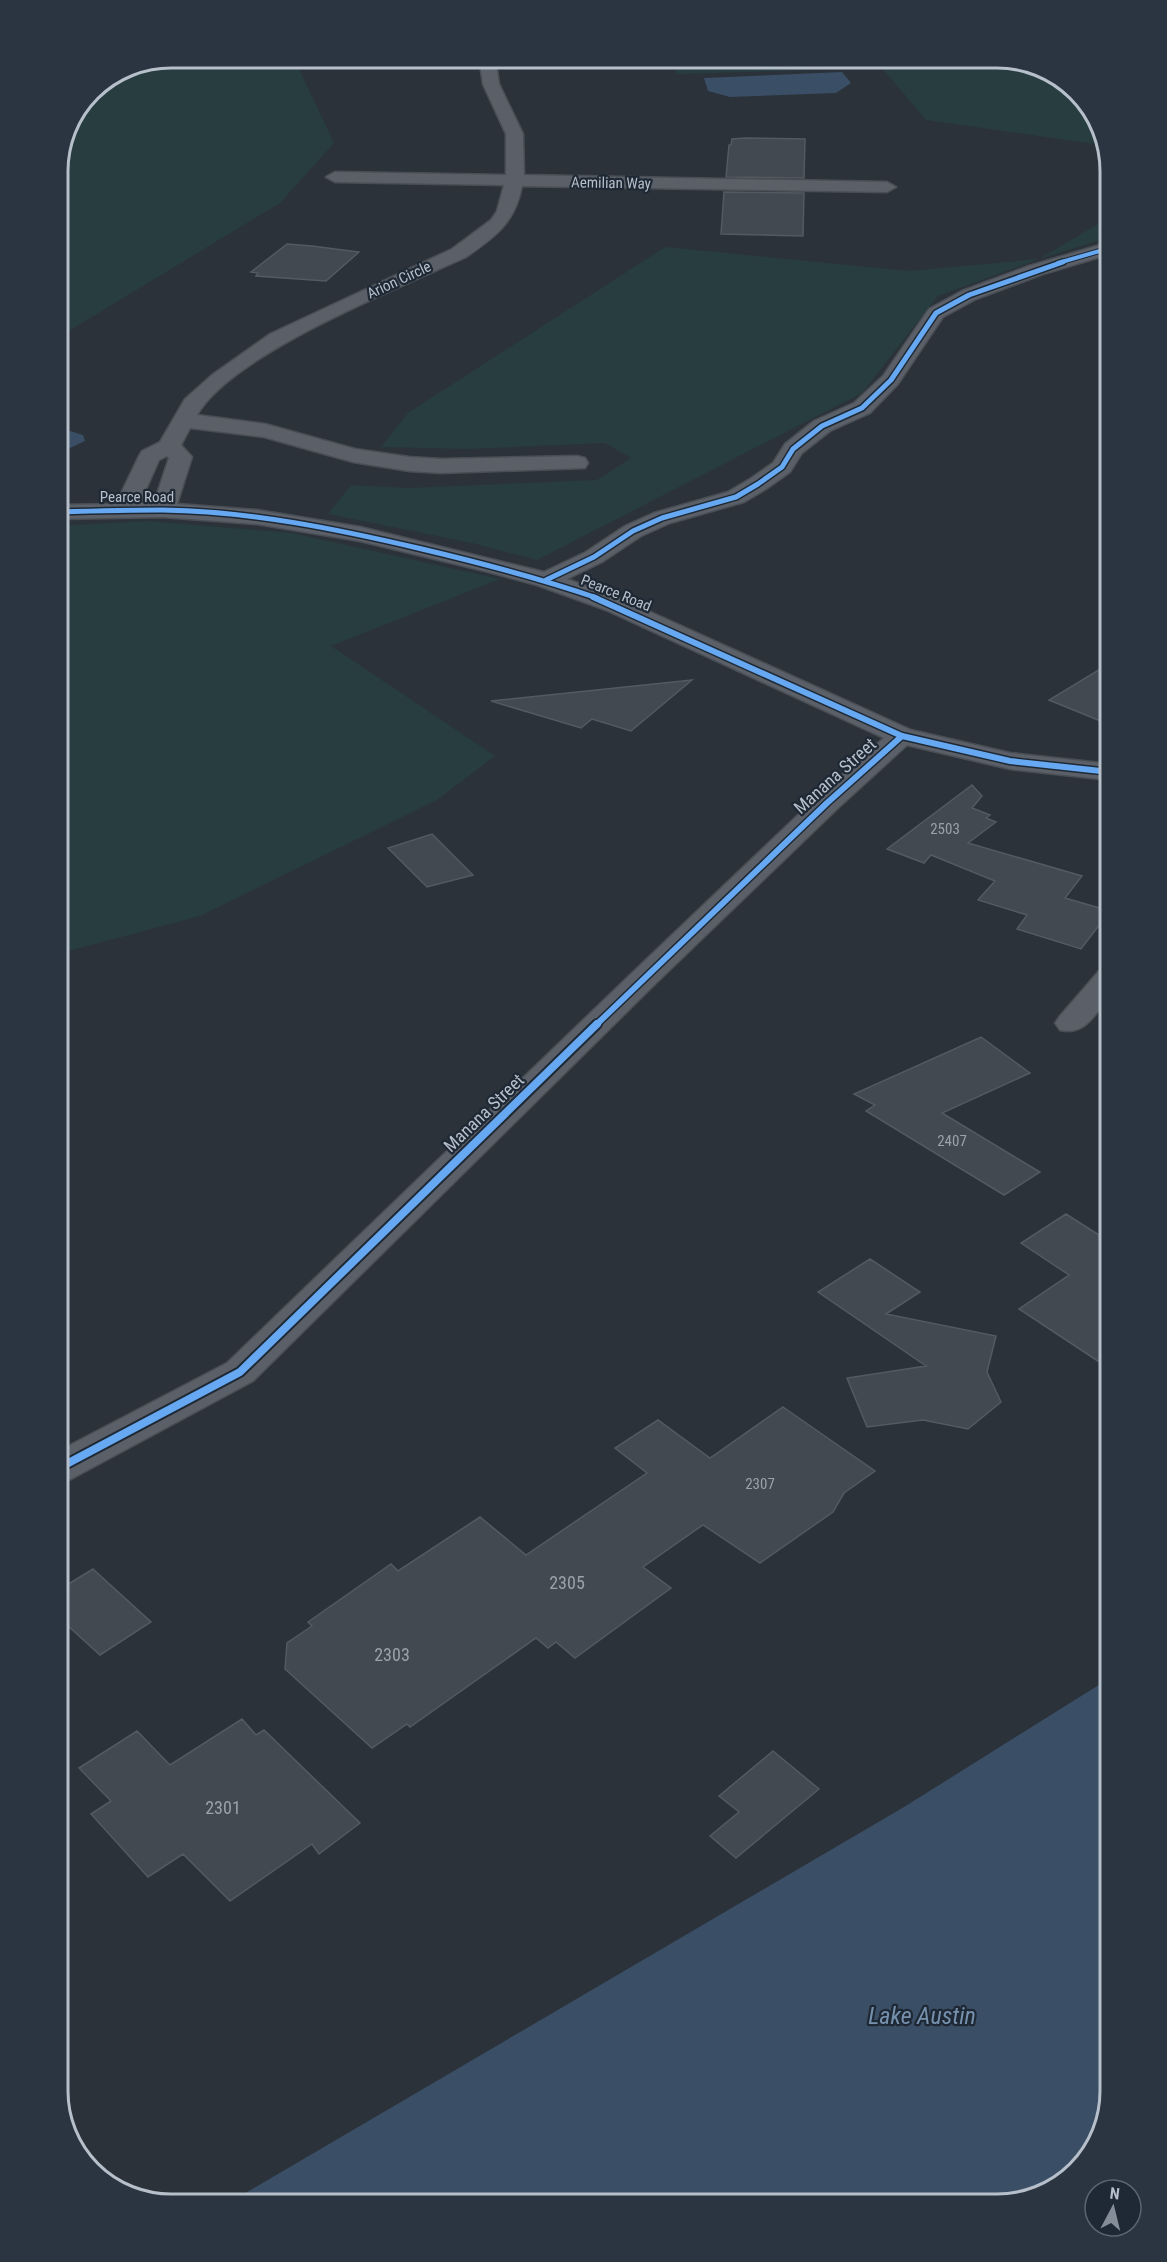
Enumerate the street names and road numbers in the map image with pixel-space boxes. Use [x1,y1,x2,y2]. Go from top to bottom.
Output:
street label: Aemilian Way [571,173,651,193]
street label: Arion Circle [364,257,434,303]
street label: Pearce Road [100,488,174,506]
street label: Pearce Road [578,571,654,615]
street label: Manana Street [789,733,880,818]
street label: Manana Street [439,1069,528,1156]

